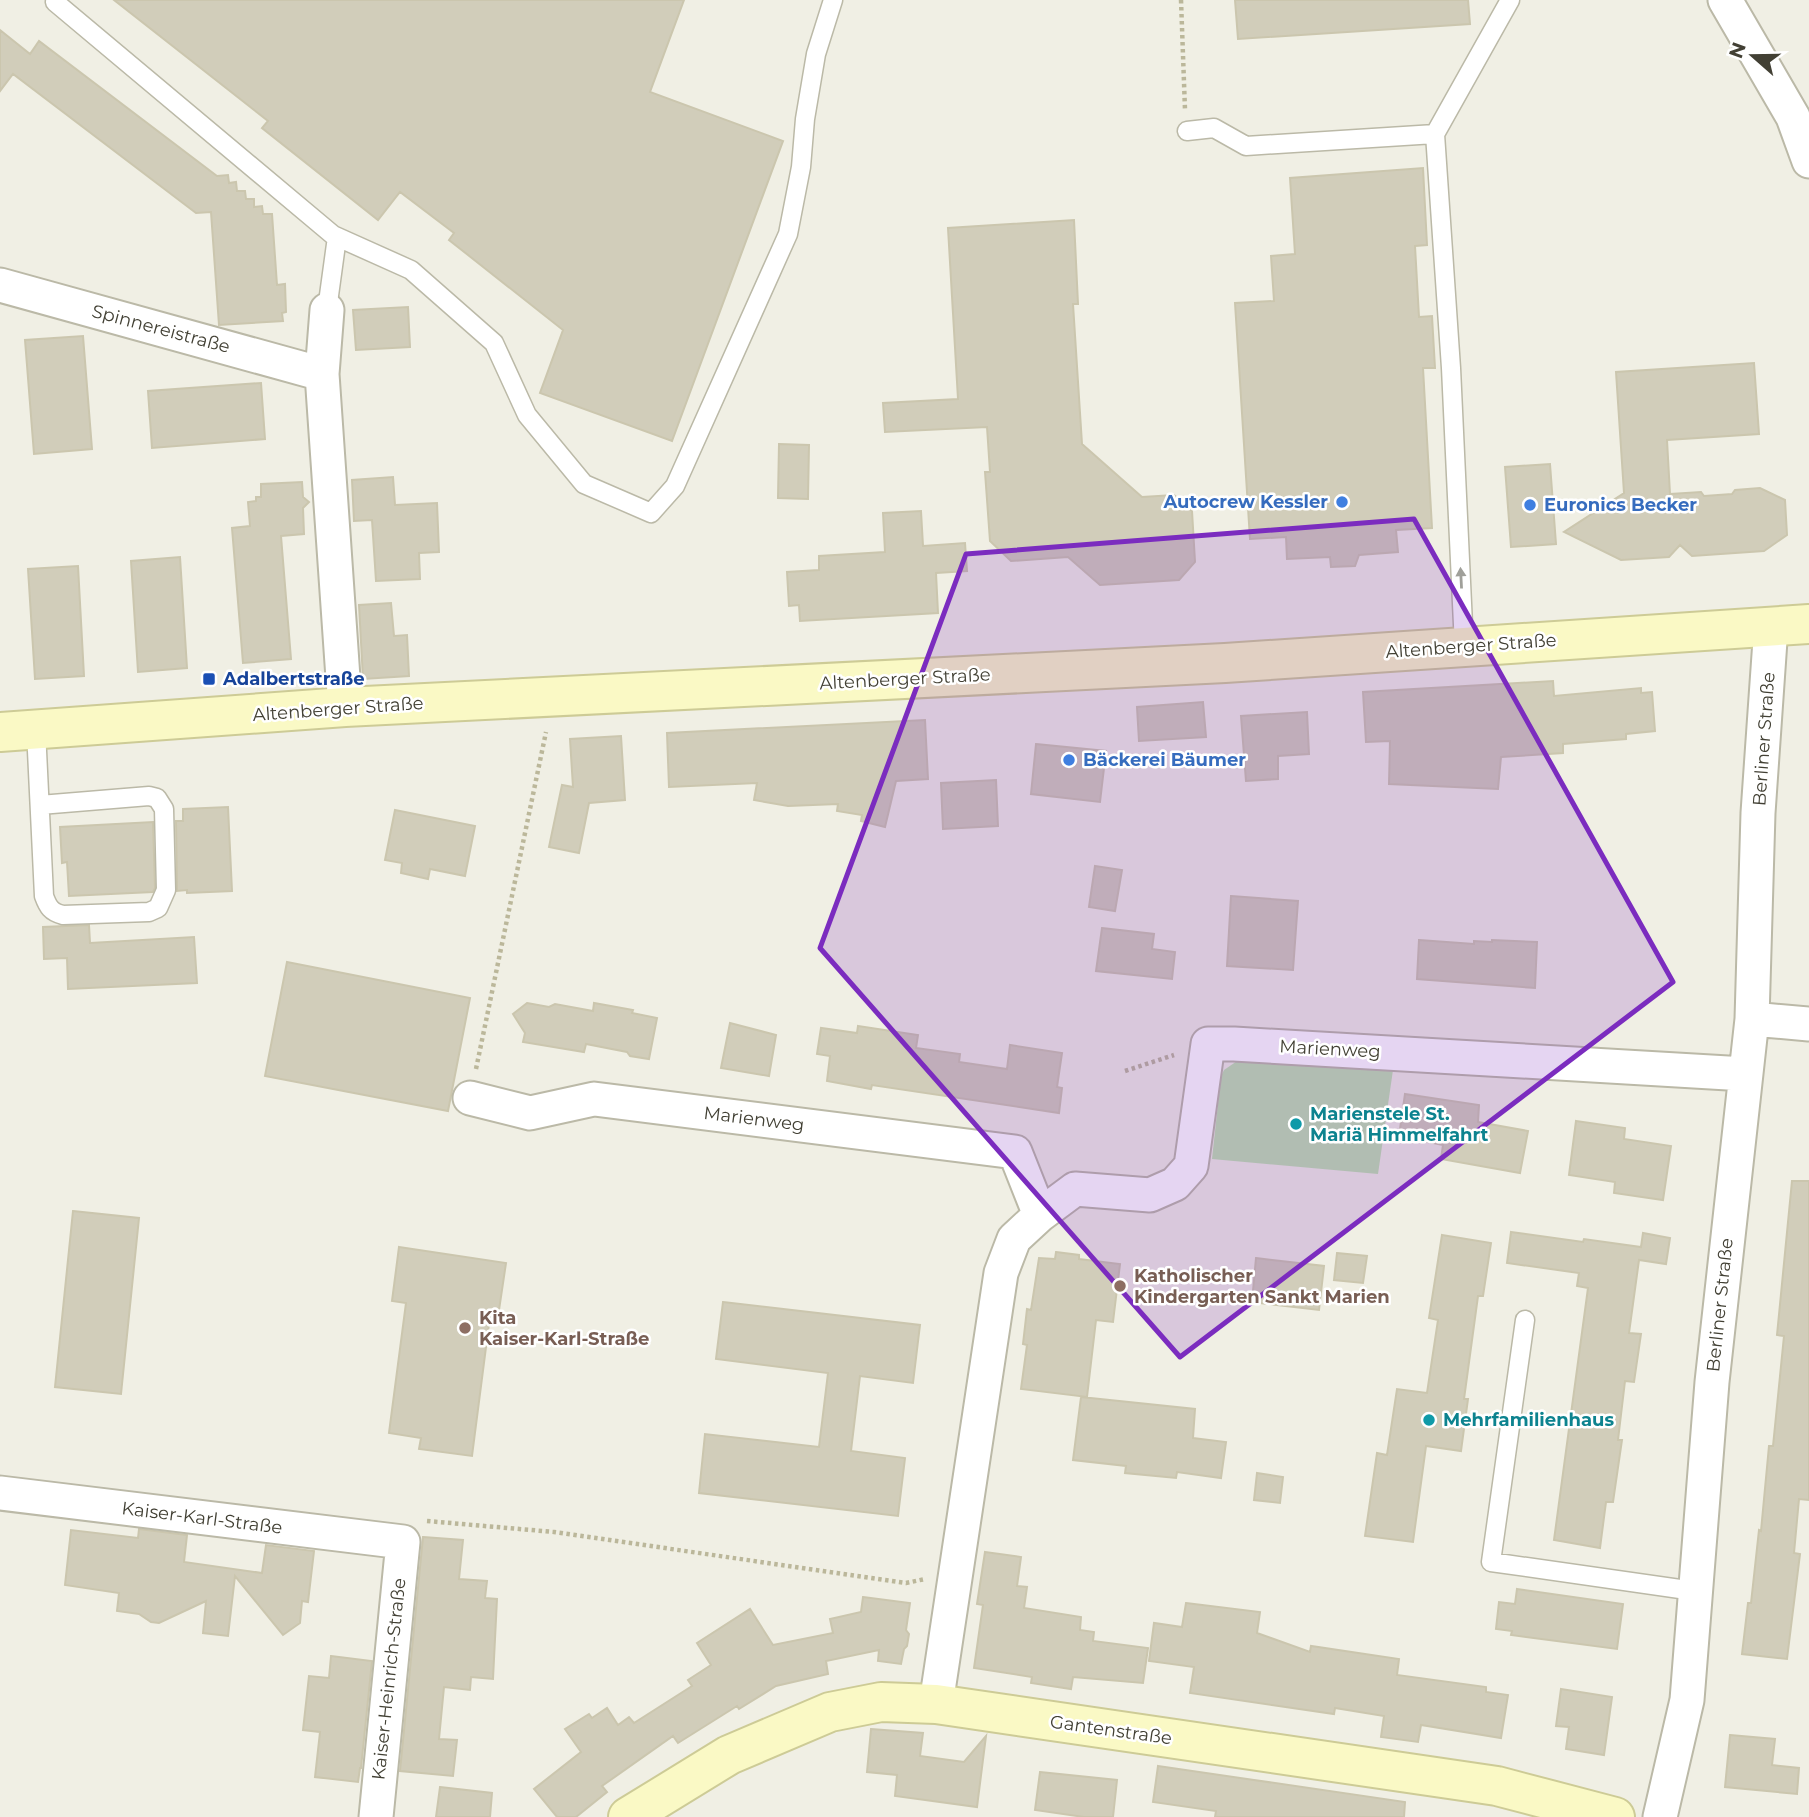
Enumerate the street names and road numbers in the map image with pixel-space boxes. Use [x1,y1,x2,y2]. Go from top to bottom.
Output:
street label: Spinnereistraße [90,300,233,358]
street label: Altenberger Straße [1385,629,1557,663]
street label: Altenberger Straße [819,664,991,694]
street label: Berliner Straße [1748,671,1780,807]
street label: Altenberger Straße [252,692,424,726]
street label: Marienweg [1279,1035,1381,1063]
street label: Marienweg [702,1102,806,1136]
street label: Berliner Straße [1702,1237,1738,1373]
street label: Kaiser-Karl-Straße [120,1497,284,1539]
street label: Kaiser-Heinrich-Straße [367,1577,411,1781]
street label: Gantenstraße [1049,1711,1173,1749]

